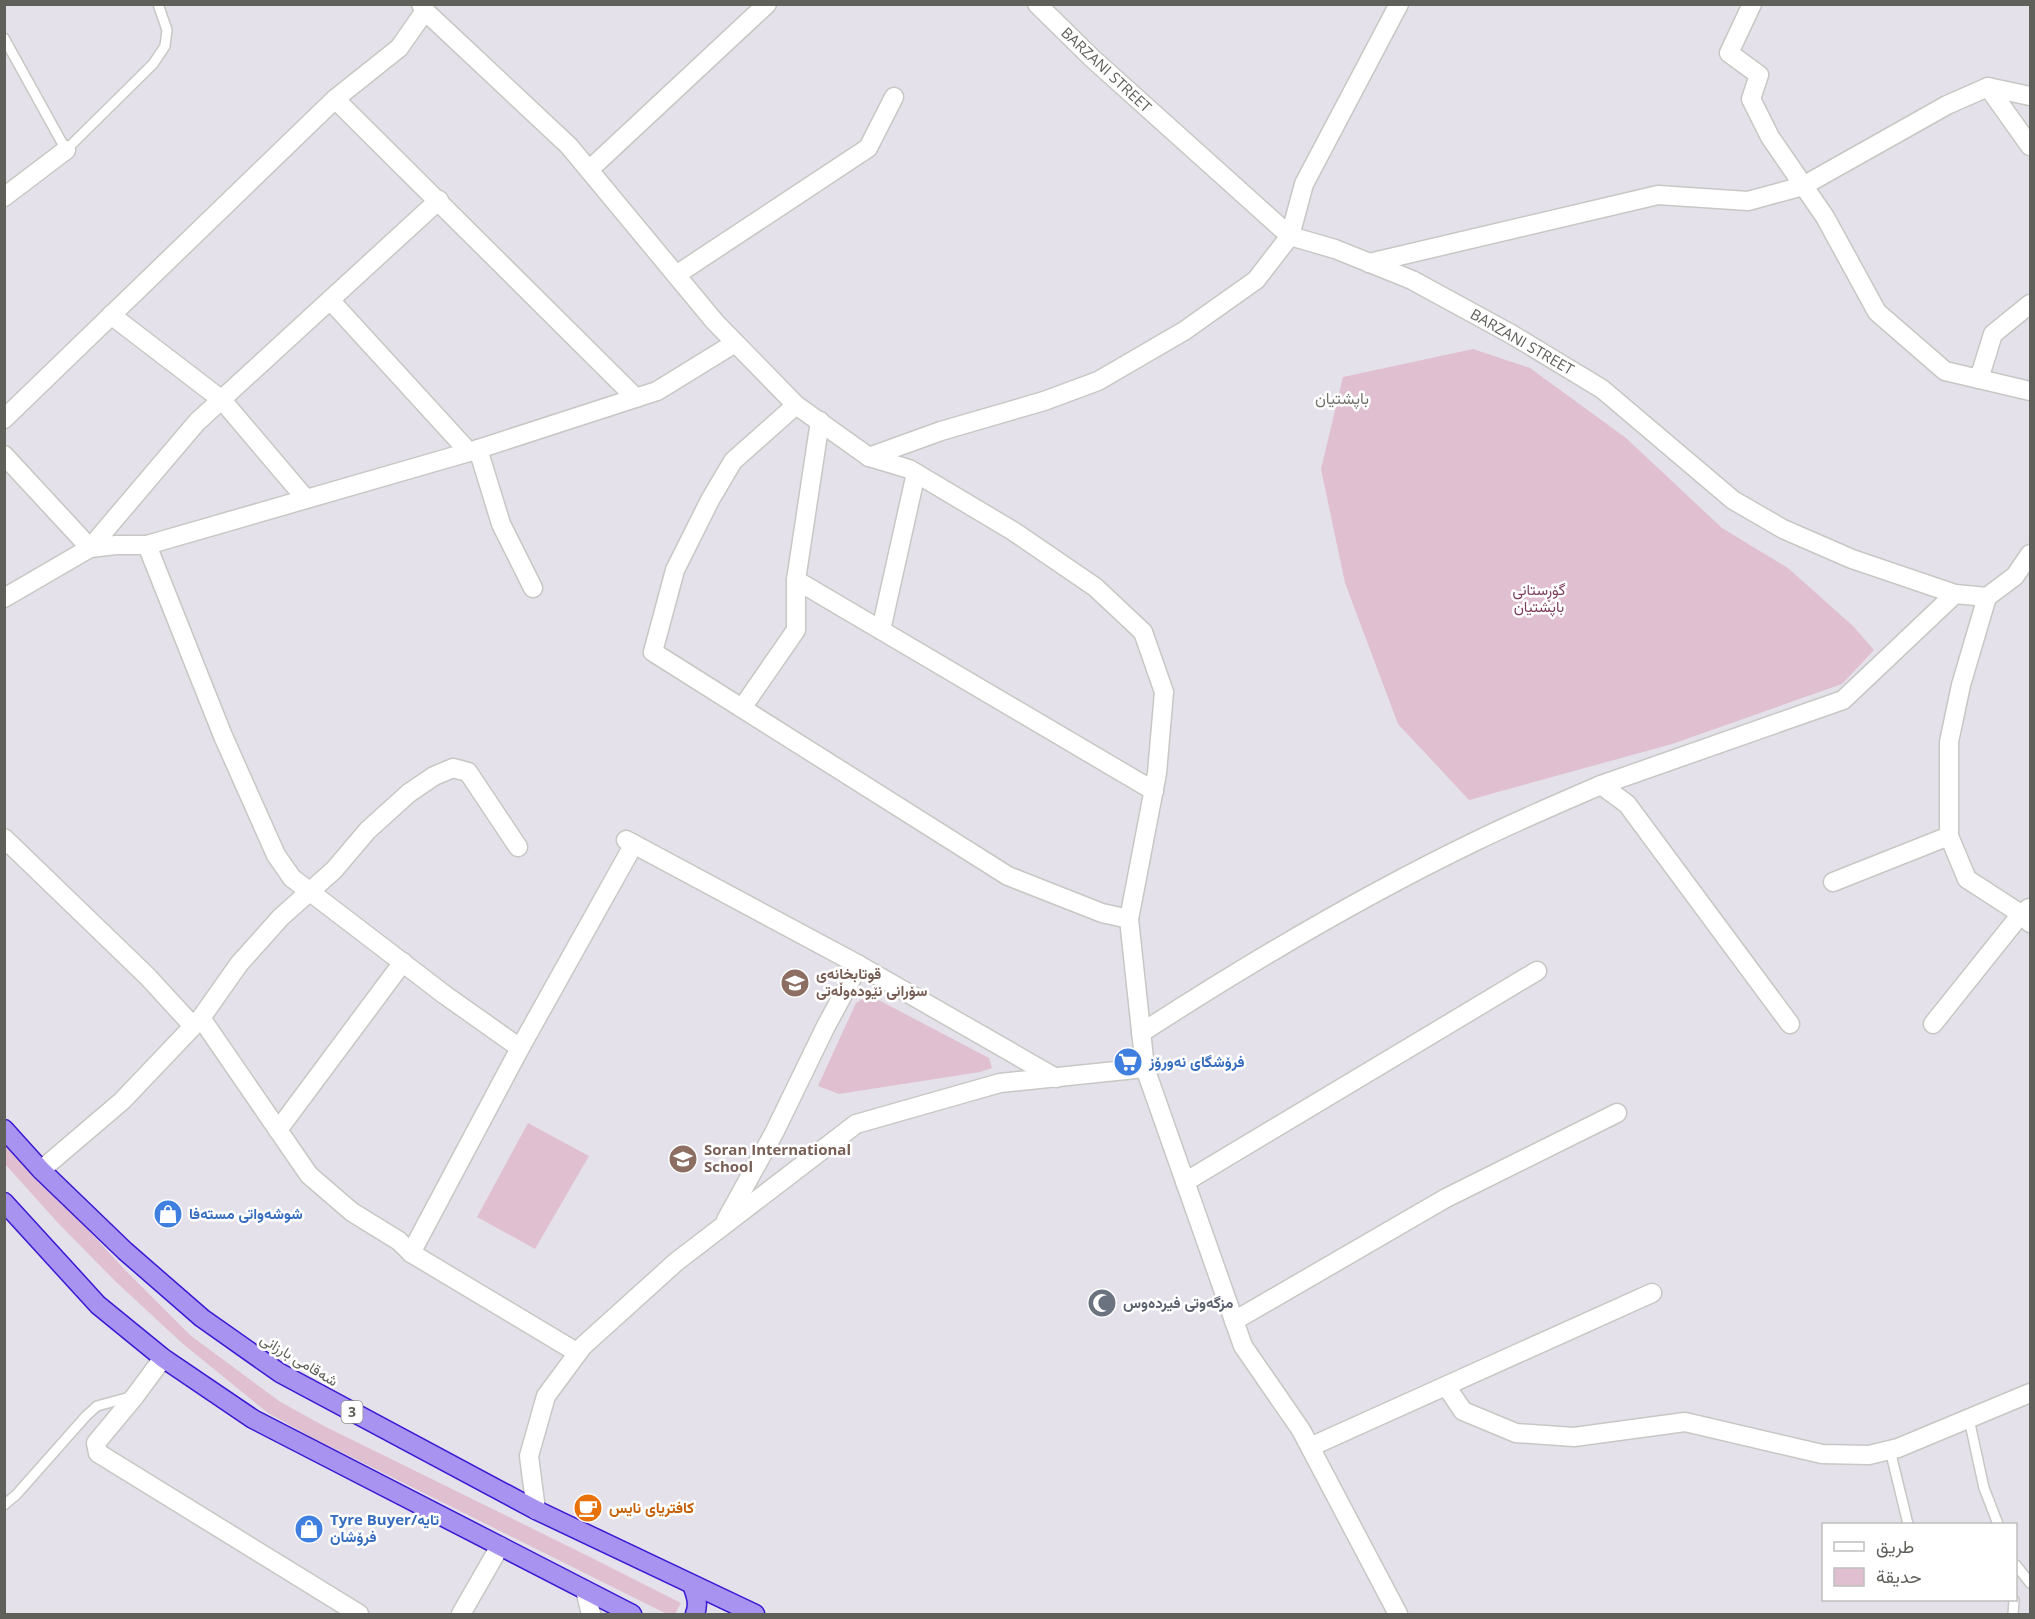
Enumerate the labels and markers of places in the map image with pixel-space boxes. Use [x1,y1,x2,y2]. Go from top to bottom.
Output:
place label: قوتابخانەی سۆرانی نێودەوڵەتی [816,963,928,1000]
school or university icon: قوتابخانەی سۆرانی نێودەوڵەتی [779,967,811,999]
supermarket icon: فرۆشگای نەورۆز [1112,1046,1144,1078]
place label: فرۆشگای نەورۆز [1148,1051,1245,1071]
place label: Soran International School [704,1139,851,1176]
school or university icon: Soran International School [667,1143,699,1175]
shop icon: شوشەواتی مستەفا [152,1198,184,1230]
place label: شوشەواتی مستەفا [189,1203,303,1223]
mosque icon: مزگەوتی فیردەوس [1086,1287,1118,1319]
place label: مزگەوتی فیردەوس [1123,1292,1233,1312]
cafe icon: کافتریای نایس [572,1492,604,1524]
place label: کافتریای نایس [609,1497,694,1517]
place label: Tyre Buyer/تایە فرۆشان [330,1509,439,1546]
shop icon: Tyre Buyer/تایە فرۆشان [293,1513,325,1545]

